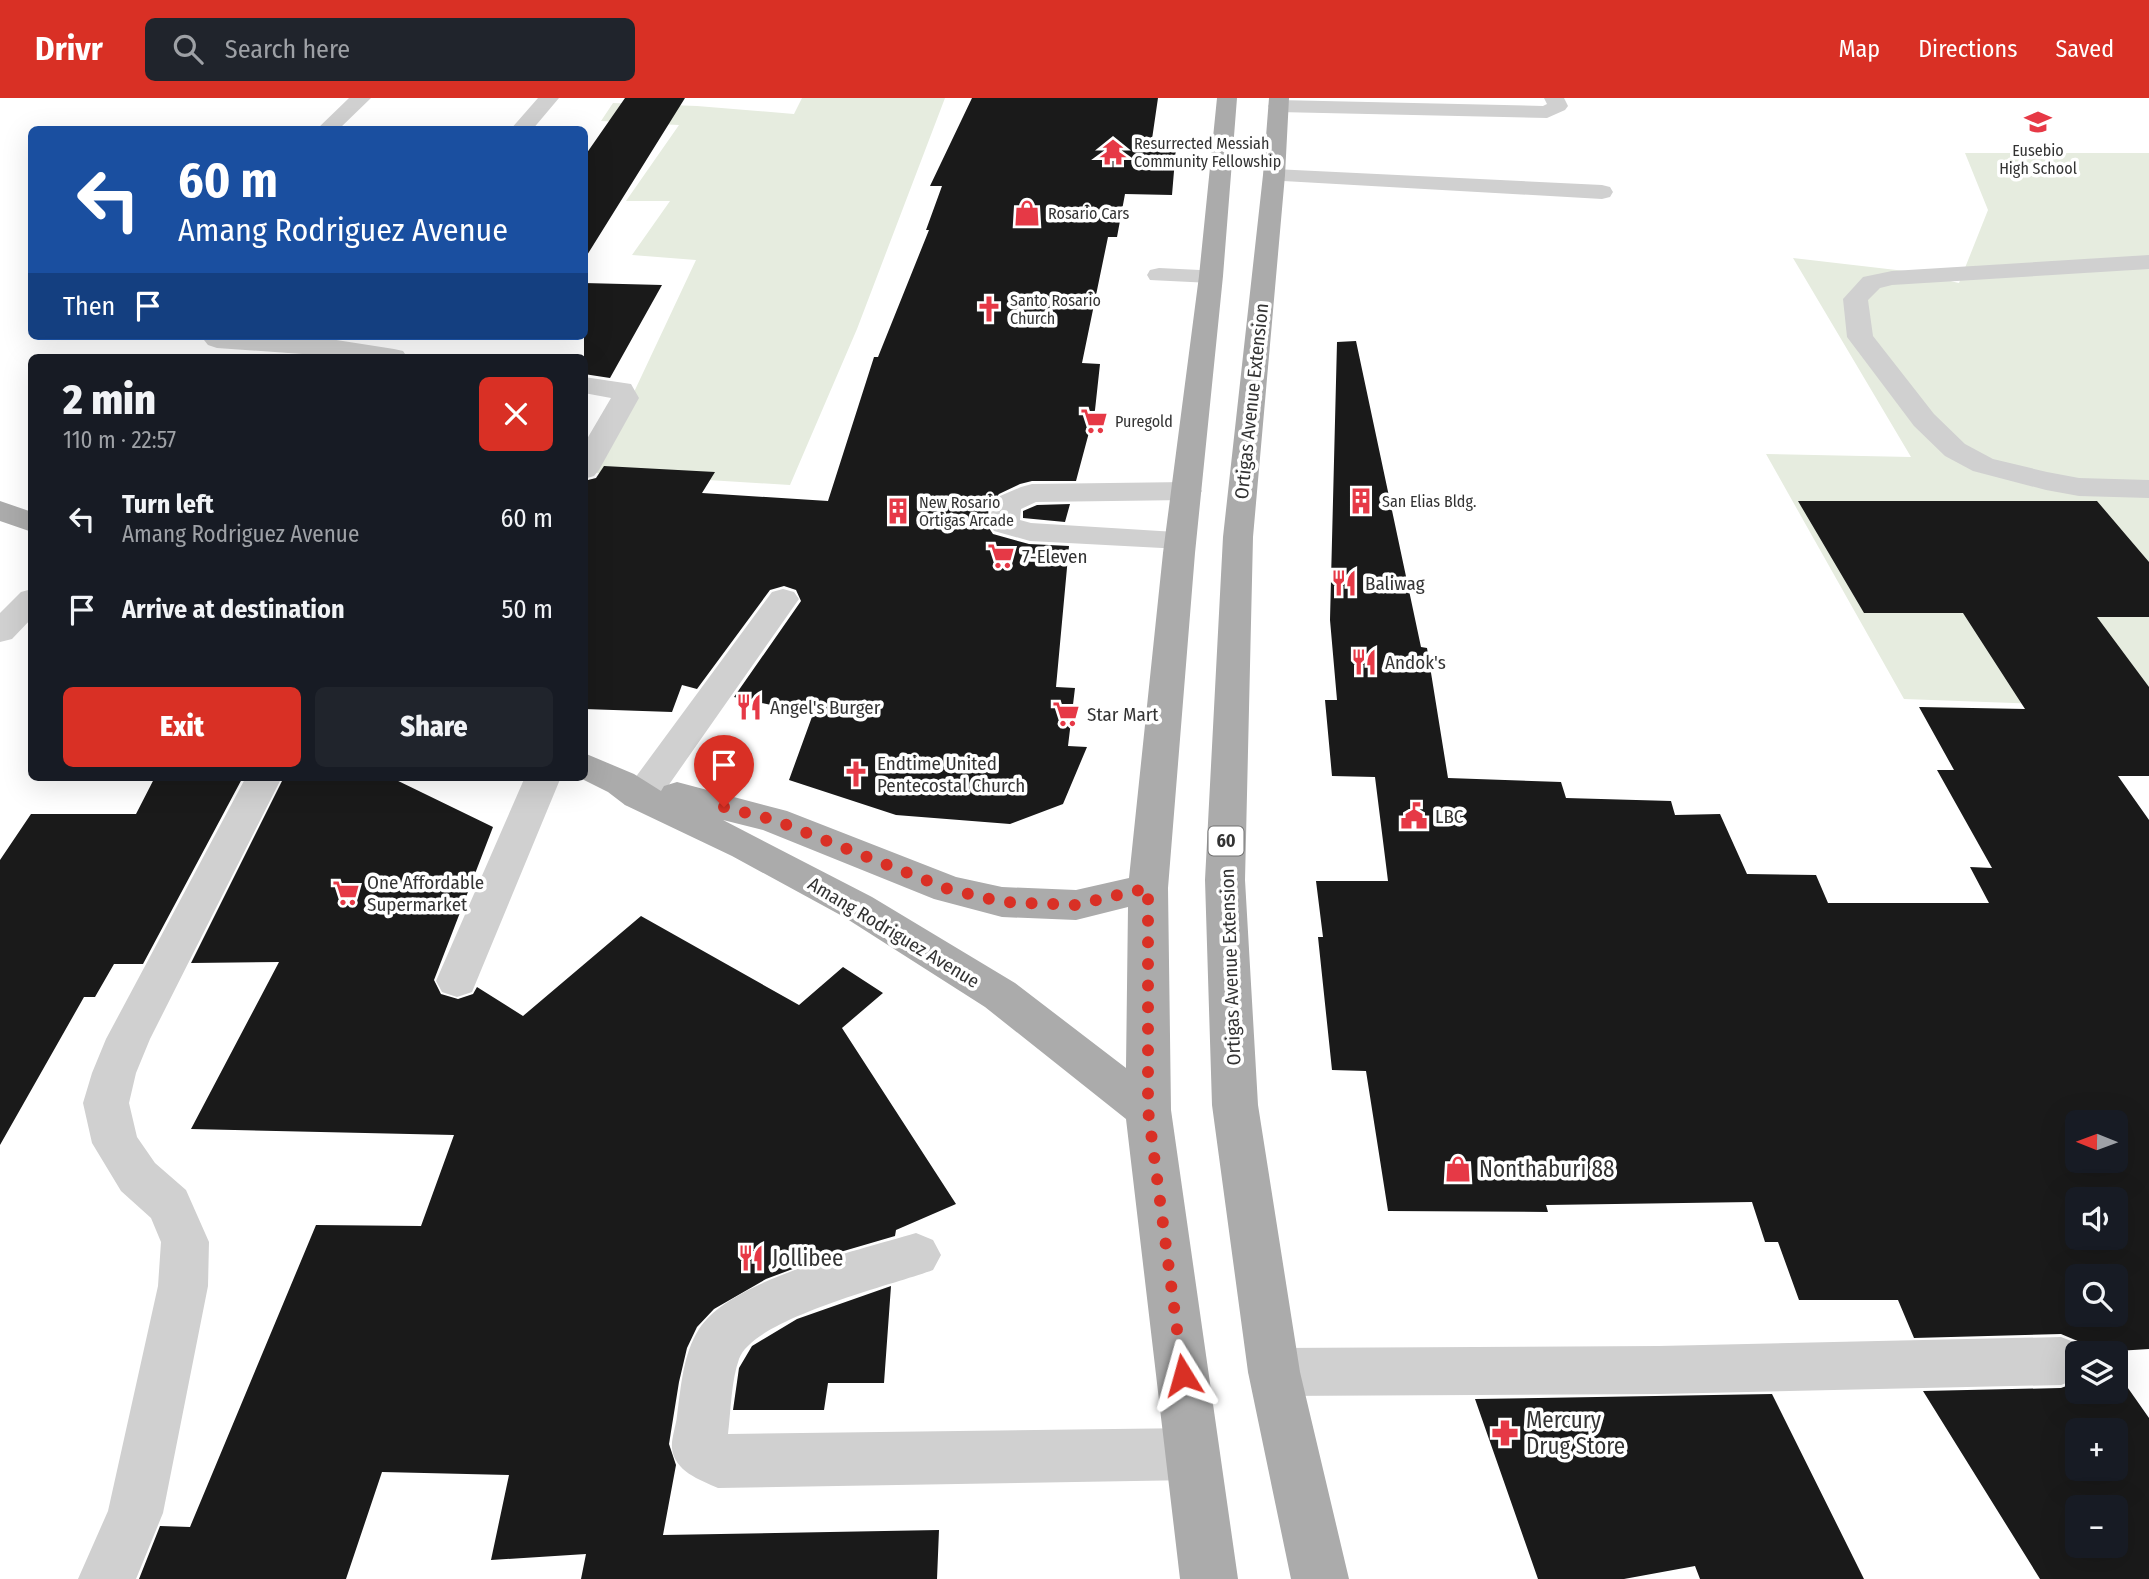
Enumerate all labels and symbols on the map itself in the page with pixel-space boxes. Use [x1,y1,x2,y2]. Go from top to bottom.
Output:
school or university icon: Eusebio High School [2023,107,2053,137]
place label: Resurrected Messiah Community Fellowship [1134,134,1281,171]
temple icon: Resurrected Messiah Community Fellowship [1098,137,1128,167]
place label: Eusebio High School [1999,141,2077,178]
shop icon: Rosario Cars [1012,198,1042,228]
place label: Rosario Cars [1048,204,1129,223]
place label: Santo Rosario Church [1010,291,1101,328]
church icon: Santo Rosario Church [974,294,1004,324]
street label: Ortigas Avenue Extension [1230,302,1273,500]
supermarket icon: Puregold [1079,406,1109,436]
place label: Puregold [1115,412,1173,431]
building icon: San Elias Bldg. [1346,486,1376,516]
place label: San Elias Bldg. [1382,492,1476,511]
place label: New Rosario Ortigas Arcade [919,493,1014,530]
building icon: New Rosario Ortigas Arcade [883,496,913,526]
supermarket icon: 7-Eleven [986,541,1016,571]
place label: 7-Eleven [1022,545,1088,568]
restaurant icon: Baliwag [1329,568,1359,598]
place label: Baliwag [1365,572,1425,595]
restaurant icon: Andok's [1349,647,1379,677]
place label: Andok's [1385,651,1446,674]
restaurant icon: Angel's Burger [734,692,764,722]
place label: Angel's Burger [770,696,881,719]
supermarket icon: Star Mart [1051,699,1081,729]
place label: Star Mart [1087,703,1159,726]
pin [694,735,754,807]
place label: Endtime United Pentecostal Church [877,752,1025,797]
church icon: Endtime United Pentecostal Church [841,759,871,789]
public building icon: LBC [1399,801,1429,831]
place label: LBC [1435,805,1464,828]
road number: 60 [1208,826,1244,856]
street label: Ortigas Avenue Extension [1216,868,1245,1066]
place label: One Affordable Supermarket [367,871,484,916]
street label: Amang Rodriguez Avenue [804,872,984,993]
supermarket icon: One Affordable Supermarket [331,878,361,908]
north arrow [2065,1110,2128,1172]
shop icon: Nonthaburi 88 [1443,1154,1473,1184]
place label: Nonthaburi 88 [1479,1155,1615,1183]
restaurant icon: Jollibee [736,1243,766,1273]
place label: Jollibee [772,1244,843,1272]
position arrow [1146,1338,1220,1412]
place label: Mercury Drug Store [1526,1406,1625,1460]
pharmacy icon: Mercury Drug Store [1490,1418,1520,1448]

